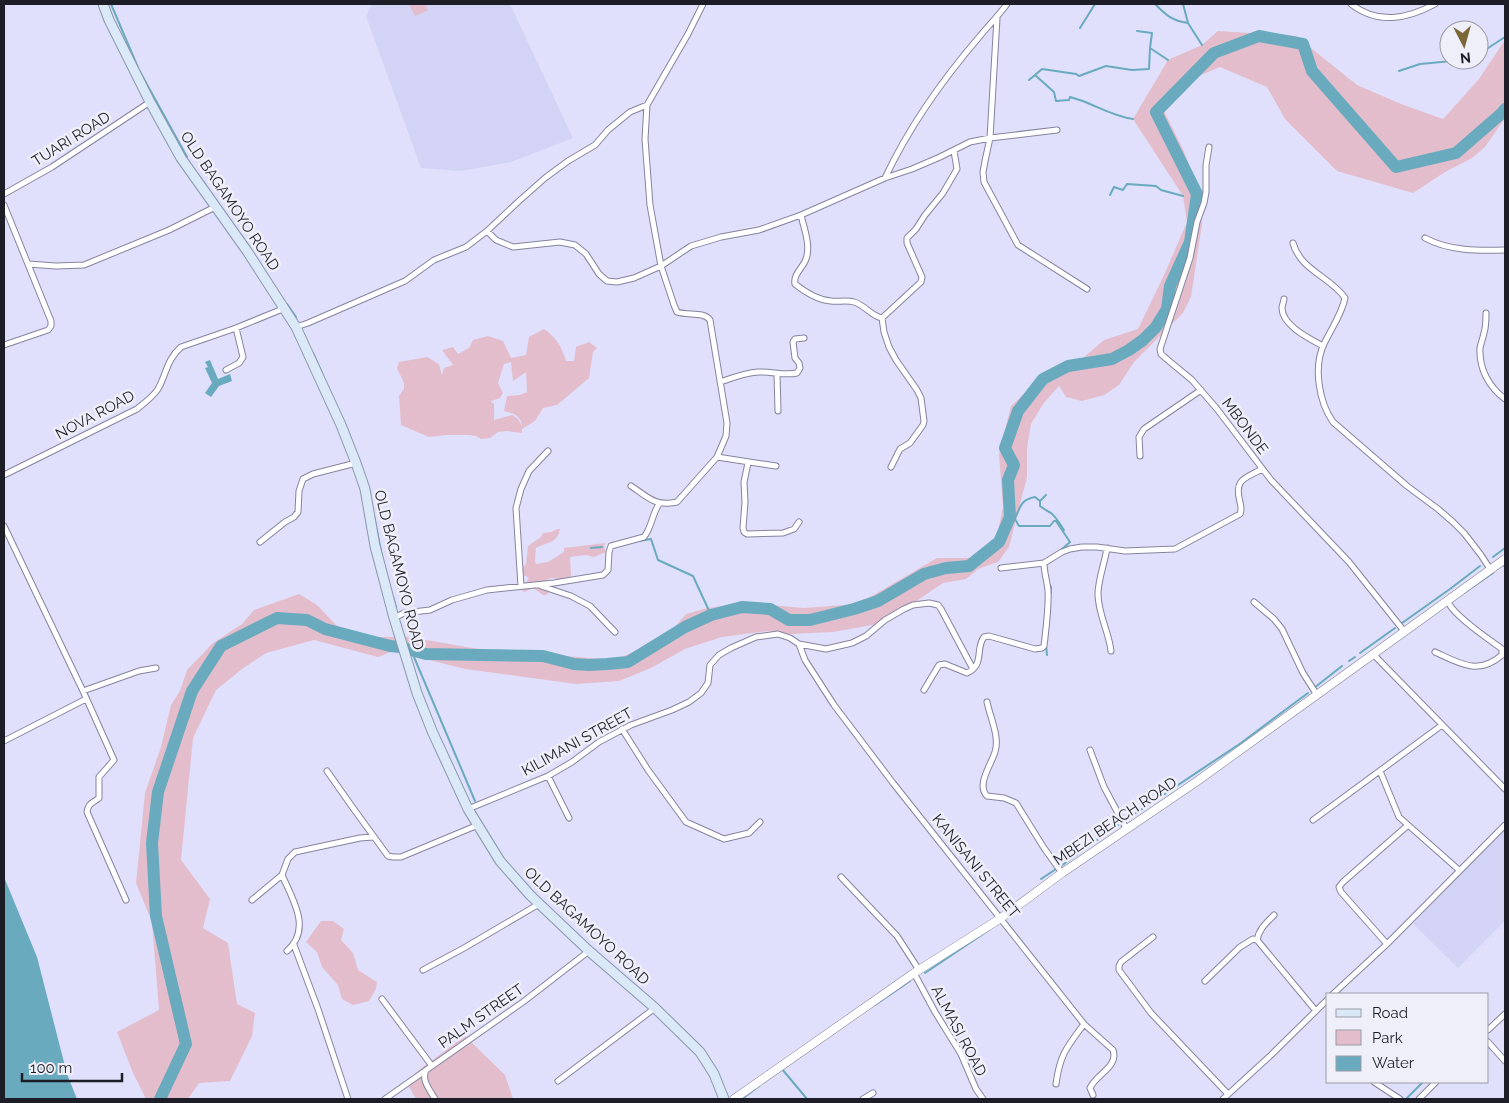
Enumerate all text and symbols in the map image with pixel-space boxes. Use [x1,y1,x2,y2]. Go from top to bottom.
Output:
north arrow [1439,20,1489,70]
text: N [1459,49,1472,66]
street label: TUARI ROAD [28,108,114,170]
street label: OLD BAGAMOYO ROAD [177,128,284,274]
street label: NOVA ROAD [52,387,138,443]
street label: MBONDE [1218,394,1272,458]
street label: OLD BAGAMOYO ROAD [370,488,428,652]
street label: KILIMANI STREET [519,704,635,780]
street label: MBEZI BEACH ROAD [1050,773,1180,869]
street label: KANISANI STREET [929,810,1023,922]
street label: OLD BAGAMOYO ROAD [521,863,653,989]
street label: PALM STREET [435,980,527,1052]
street label: ALMASI ROAD [928,983,991,1080]
legend [1326,993,1489,1083]
text: Road [1372,1004,1408,1022]
text: Park [1372,1029,1403,1047]
scale bar [22,1050,122,1082]
text: Water [1372,1054,1415,1072]
text: 100 m [30,1059,72,1077]

